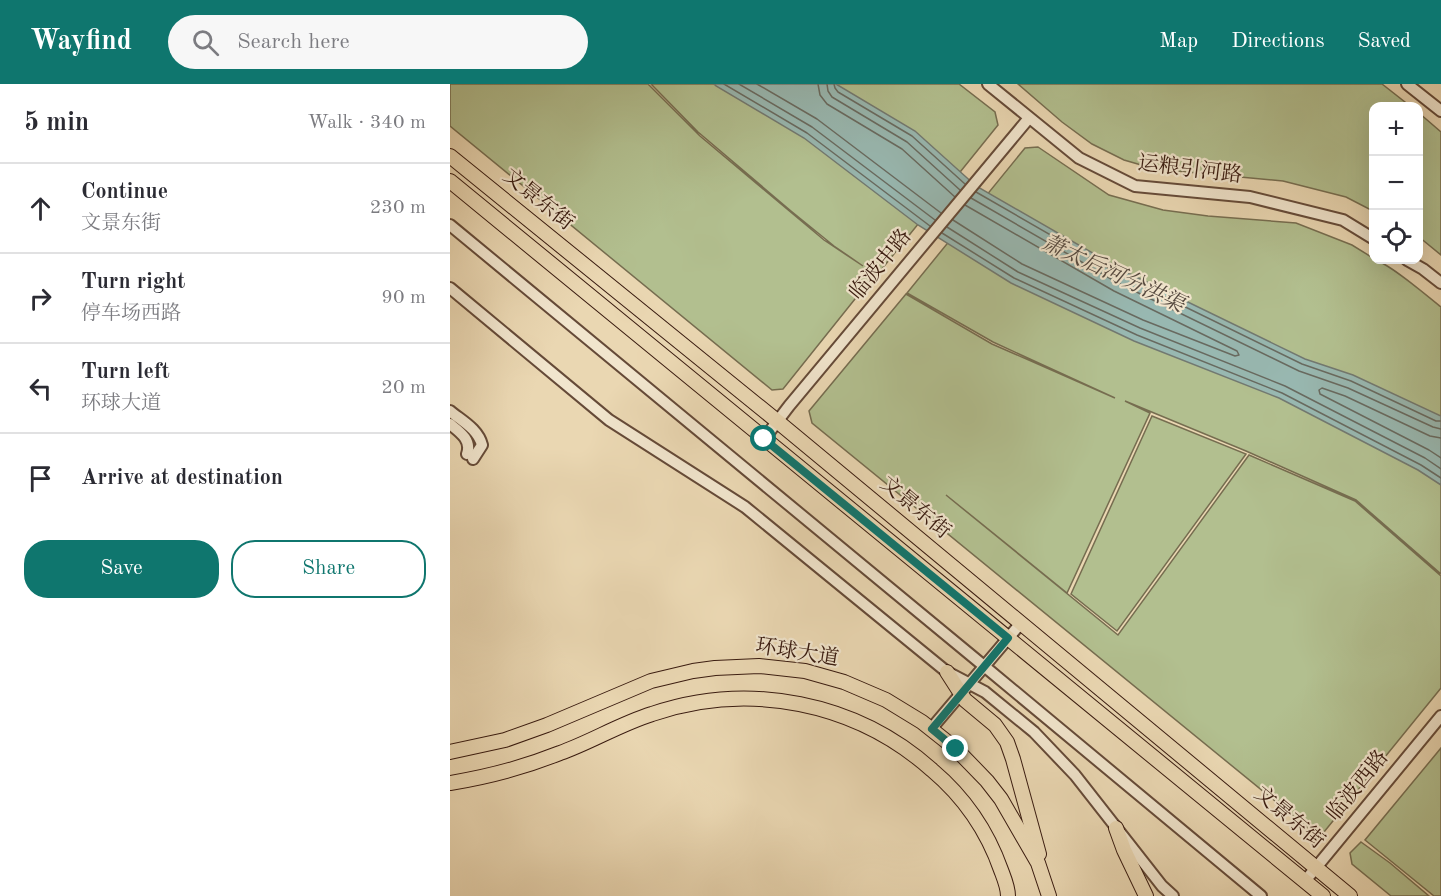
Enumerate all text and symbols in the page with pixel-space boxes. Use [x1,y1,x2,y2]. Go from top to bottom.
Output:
search box [168,15,588,69]
icon: search [189,26,222,59]
text: Wayfind [30,28,132,56]
text: Search here [237,31,350,53]
text: Map [1159,31,1198,52]
text: Directions [1231,31,1325,52]
text: Saved [1358,31,1411,52]
map controls [1369,102,1423,264]
button: + [1369,102,1423,156]
text: 5 min [24,110,89,136]
text: Walk · 340 m [307,113,426,133]
street label: 运粮引河路 [1137,151,1244,187]
button: − [1369,156,1423,210]
street label: 文景东街 [499,164,579,235]
text: Continue [81,181,168,203]
icon: ahead [24,192,57,225]
text: 230 m [370,198,426,218]
button: locate [1369,210,1423,264]
text: 文景东街 [81,214,161,234]
street label: 临波中路 [845,224,916,304]
water label: 萧太后河分洪渠 [1039,230,1191,318]
text: Turn right [81,271,185,293]
icon: right [24,282,57,315]
text: 90 m [381,288,426,308]
text: 停车场西路 [81,304,181,324]
text: Turn left [81,361,170,383]
icon: left [24,372,57,405]
text: 20 m [381,378,426,398]
text: 环球大道 [81,394,161,414]
route start [750,425,776,451]
icon: arrive [24,462,57,495]
text: Arrive at destination [81,467,283,489]
street label: 文景东街 [876,471,955,543]
button: Save [24,540,219,598]
button: Share [231,540,426,598]
street label: 环球大道 [754,634,840,670]
route end [942,735,968,761]
street label: 临波西路 [1322,745,1393,825]
street label: 文景东街 [1250,781,1329,853]

